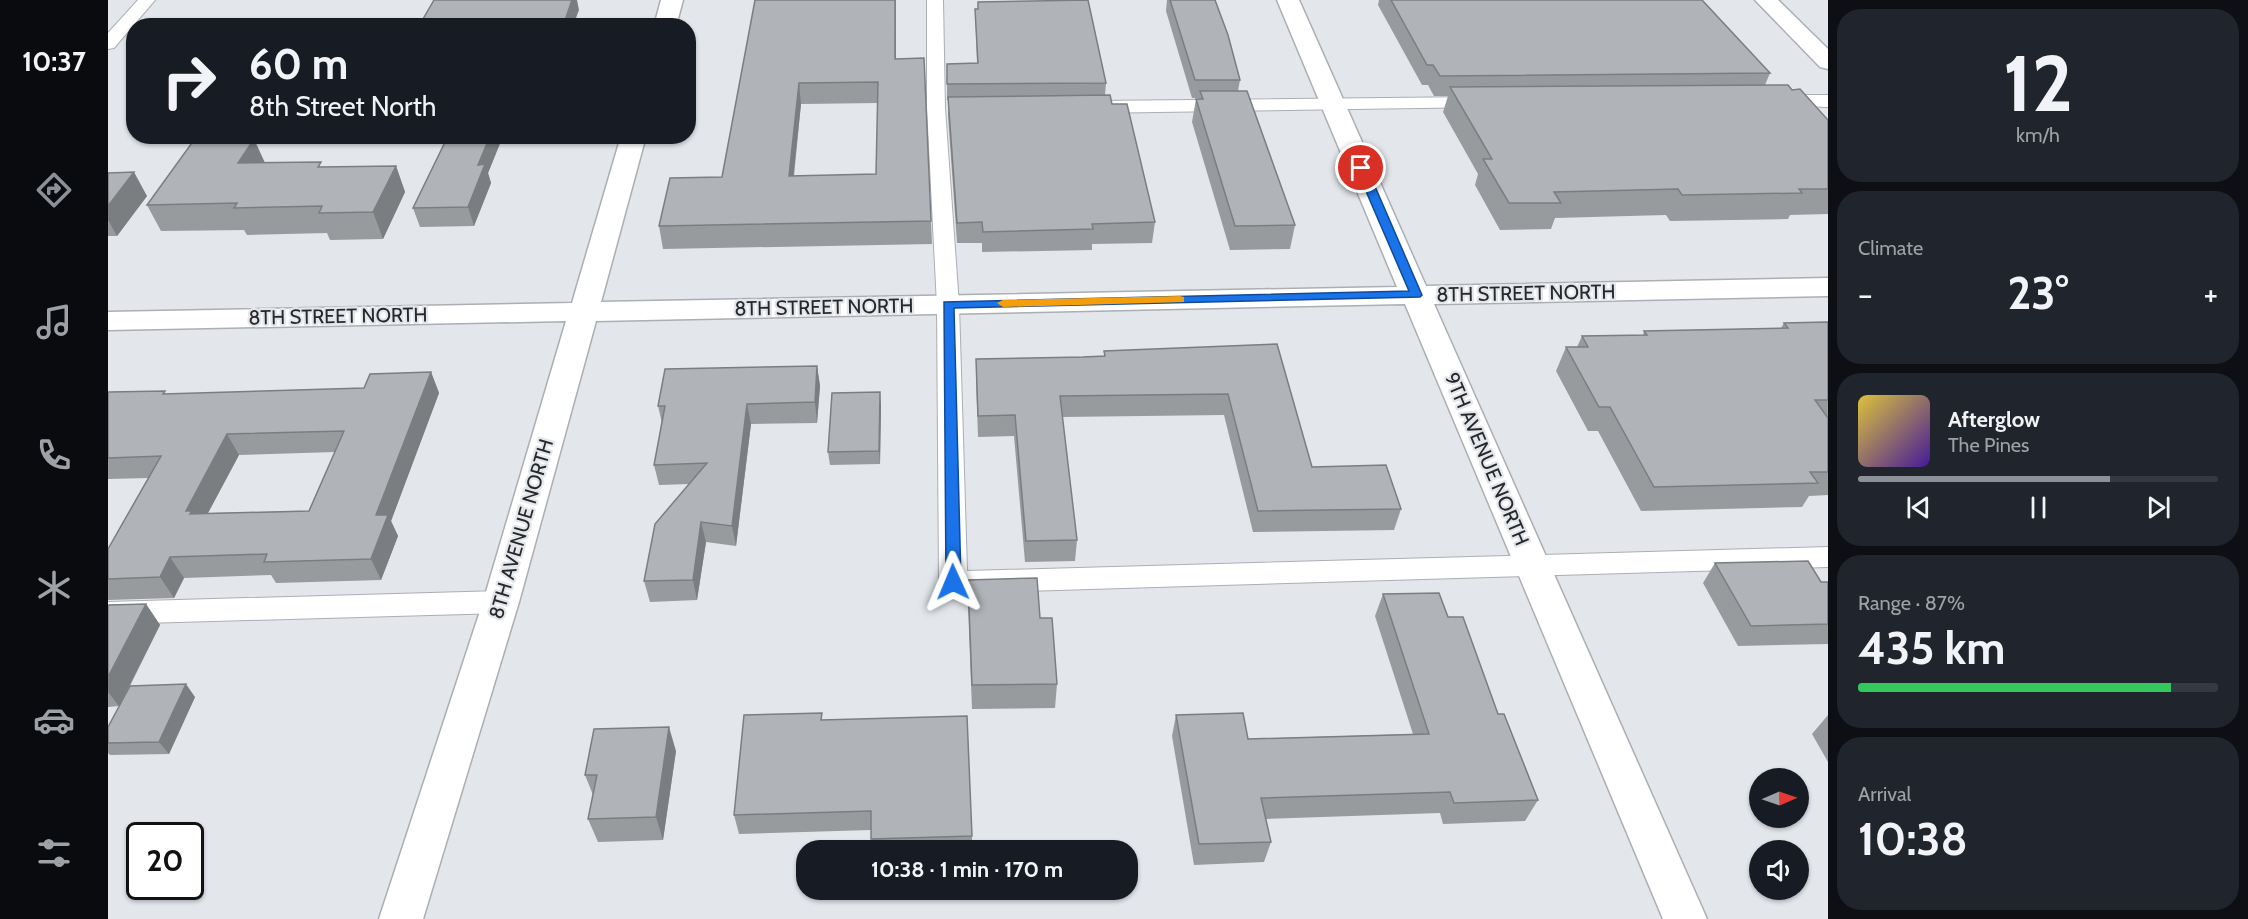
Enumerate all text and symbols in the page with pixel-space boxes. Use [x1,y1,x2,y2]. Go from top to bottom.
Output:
text: 12 [2003,36,2073,131]
text: 60 m [249,38,348,90]
icon: right [150,42,228,120]
text: 10:37 [22,45,86,78]
text: 8th Street North [249,90,436,123]
text: km/h [2016,123,2060,147]
pin [1335,142,1386,193]
icon: arrive [1344,151,1377,184]
icon: directions [33,169,75,211]
text: Climate [1858,236,1923,260]
text: 23° [2007,266,2069,320]
text: − [1858,274,1873,314]
text: + [2203,274,2218,314]
street label: 8TH STREET NORTH [1436,279,1616,307]
street label: 8TH STREET NORTH [734,293,914,321]
icon: music [33,301,75,343]
street label: 8TH STREET NORTH [248,302,428,330]
street label: 9TH AVENUE NORTH [1440,369,1534,549]
text: Afterglow [1948,406,2040,433]
text: The Pines [1948,433,2029,457]
icon: phone [33,434,75,476]
street label: 8TH AVENUE NORTH [484,436,558,622]
icon: previous [1902,491,1935,524]
icon: pause [2022,491,2055,524]
icon: next [2142,491,2175,524]
position arrow [921,550,985,614]
icon: climate [33,567,75,609]
text: Range · 87% [1858,591,1965,615]
text: 435 km [1858,621,2005,675]
icon: car [33,699,75,741]
north arrow [1749,768,1809,828]
map controls [1749,768,1809,900]
text: Arrival [1858,782,1911,806]
text: 10:38 [1858,812,1968,866]
speed limit sign: 20 [126,822,204,900]
icon: filters [33,832,75,874]
button: sound [1749,840,1809,900]
text: 10:38 · 1 min · 170 m [871,856,1063,883]

